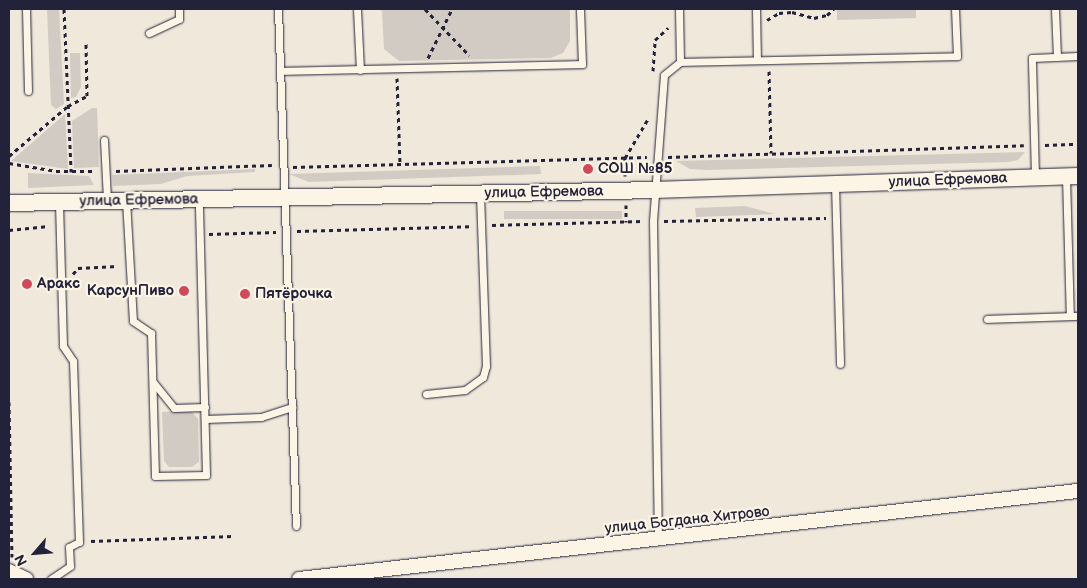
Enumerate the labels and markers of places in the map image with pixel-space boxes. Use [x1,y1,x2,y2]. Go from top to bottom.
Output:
place label: СОШ №85 [598,160,673,178]
marker: СОШ №85 [582,163,594,175]
place label: Аракc [37,275,80,293]
marker: Аракc [21,278,33,290]
place label: КарсунПиво [87,282,174,300]
marker: КарсунПиво [178,285,190,297]
place label: Пятёрочка [255,285,332,303]
marker: Пятёрочка [239,288,251,300]

